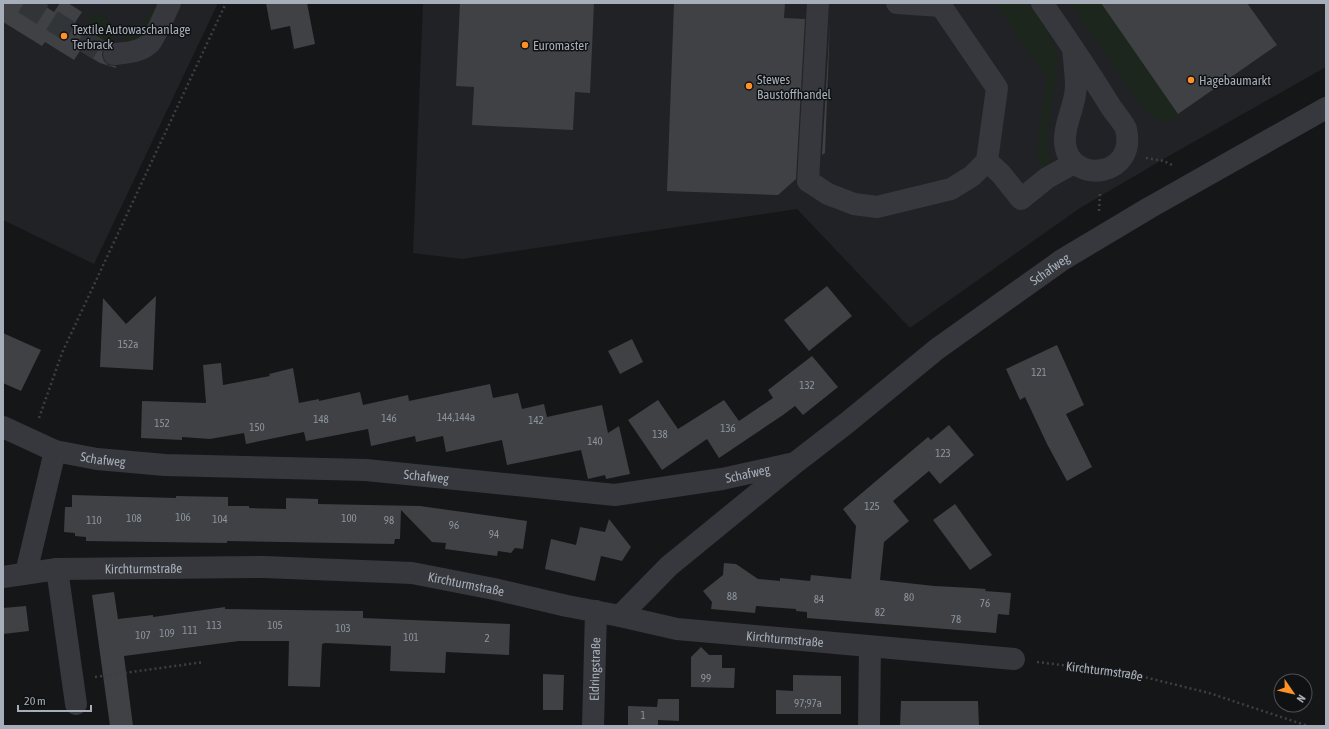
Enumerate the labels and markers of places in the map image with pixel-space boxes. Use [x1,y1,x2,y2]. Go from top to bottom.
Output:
place label: Textile Autowaschanlage Terbrack [72,22,190,52]
marker: Textile Autowaschanlage Terbrack [59,31,69,41]
place label: Euromaster [533,38,588,53]
marker: Euromaster [520,40,530,50]
place label: Stewes Baustoffhandel [757,72,832,102]
place label: Hagebaumarkt [1199,73,1271,88]
marker: Hagebaumarkt [1186,75,1196,85]
marker: Stewes Baustoffhandel [744,81,754,91]

